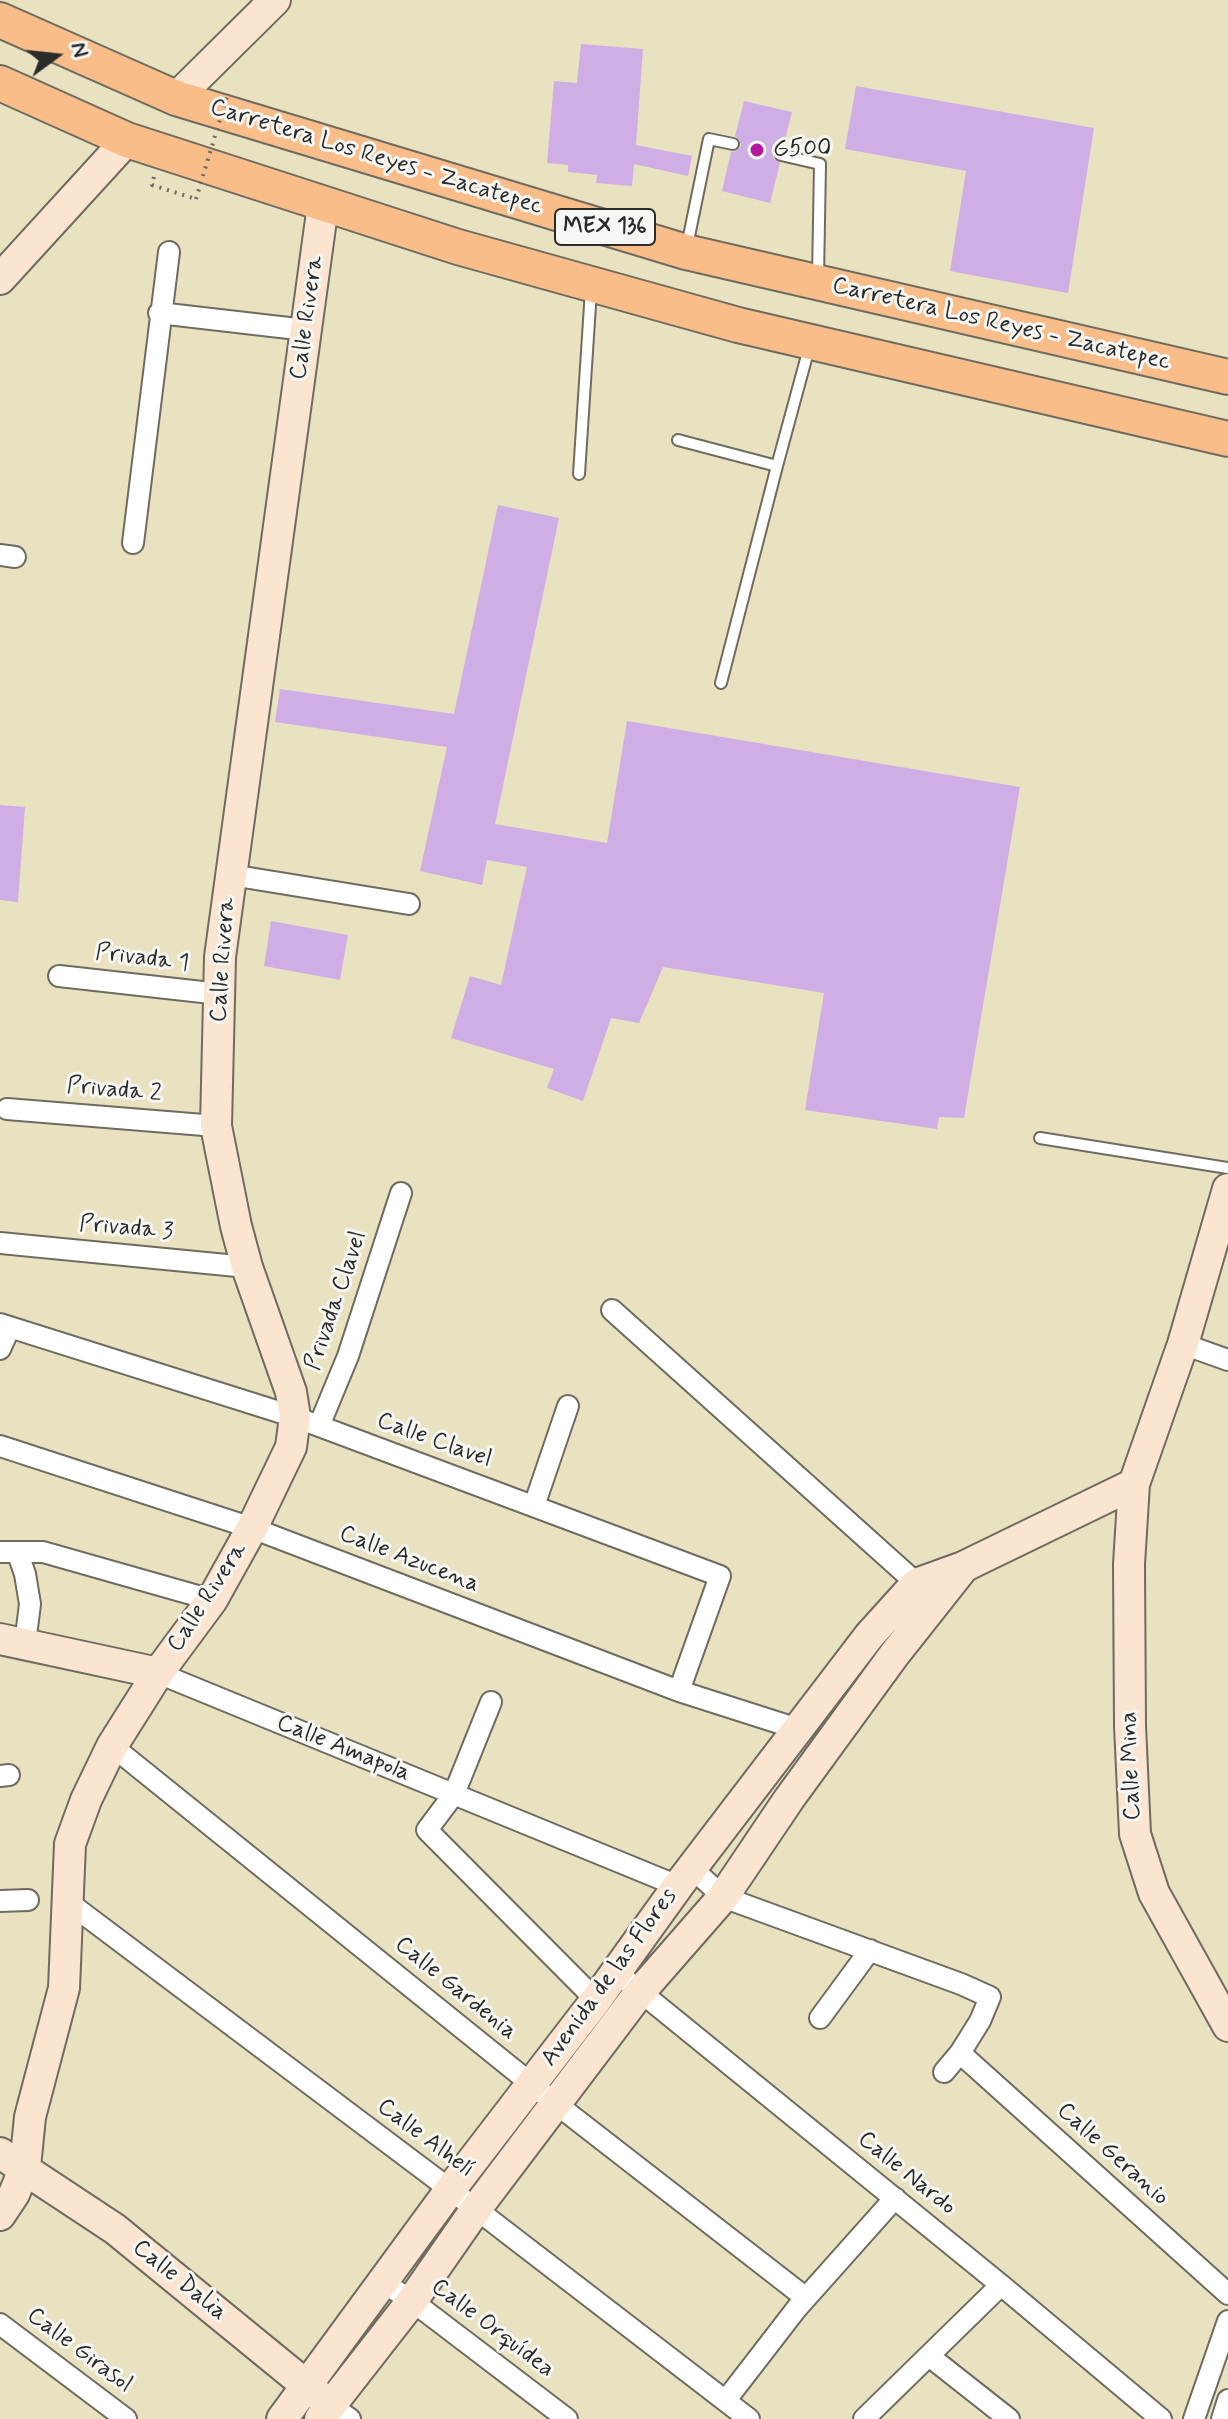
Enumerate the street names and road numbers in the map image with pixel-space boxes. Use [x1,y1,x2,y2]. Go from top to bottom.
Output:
street label: Carretera Los Reyes - Zacatepec [206,94,546,222]
road number: MEX 136 [555,209,655,245]
street label: Calle Rivera [285,254,331,382]
street label: Carretera Los Reyes - Zacatepec [829,272,1173,378]
street label: Calle Rivera [205,897,243,1023]
street label: Privada 1 [94,939,190,979]
street label: Privada 2 [65,1073,163,1109]
street label: Privada 3 [78,1211,174,1247]
street label: Privada Clavel [300,1228,374,1374]
street label: Calle Clavel [373,1407,495,1475]
street label: Calle Azucena [335,1520,483,1600]
street label: Calle Rivera [162,1538,254,1658]
street label: Calle Amapola [272,1709,414,1789]
street label: Calle Mina [1116,1711,1148,1821]
street label: Avenida de las Flores [536,1883,684,2073]
street label: Calle Gardenia [388,1931,522,2047]
street label: Calle Alhelí [371,2093,479,2185]
street label: Calle Geranio [1050,2097,1174,2213]
street label: Calle Nardo [851,2126,961,2222]
street label: Calle Dalia [126,2234,232,2328]
street label: Calle Orquídea [425,2273,559,2385]
street label: Calle Girasol [20,2302,138,2400]

